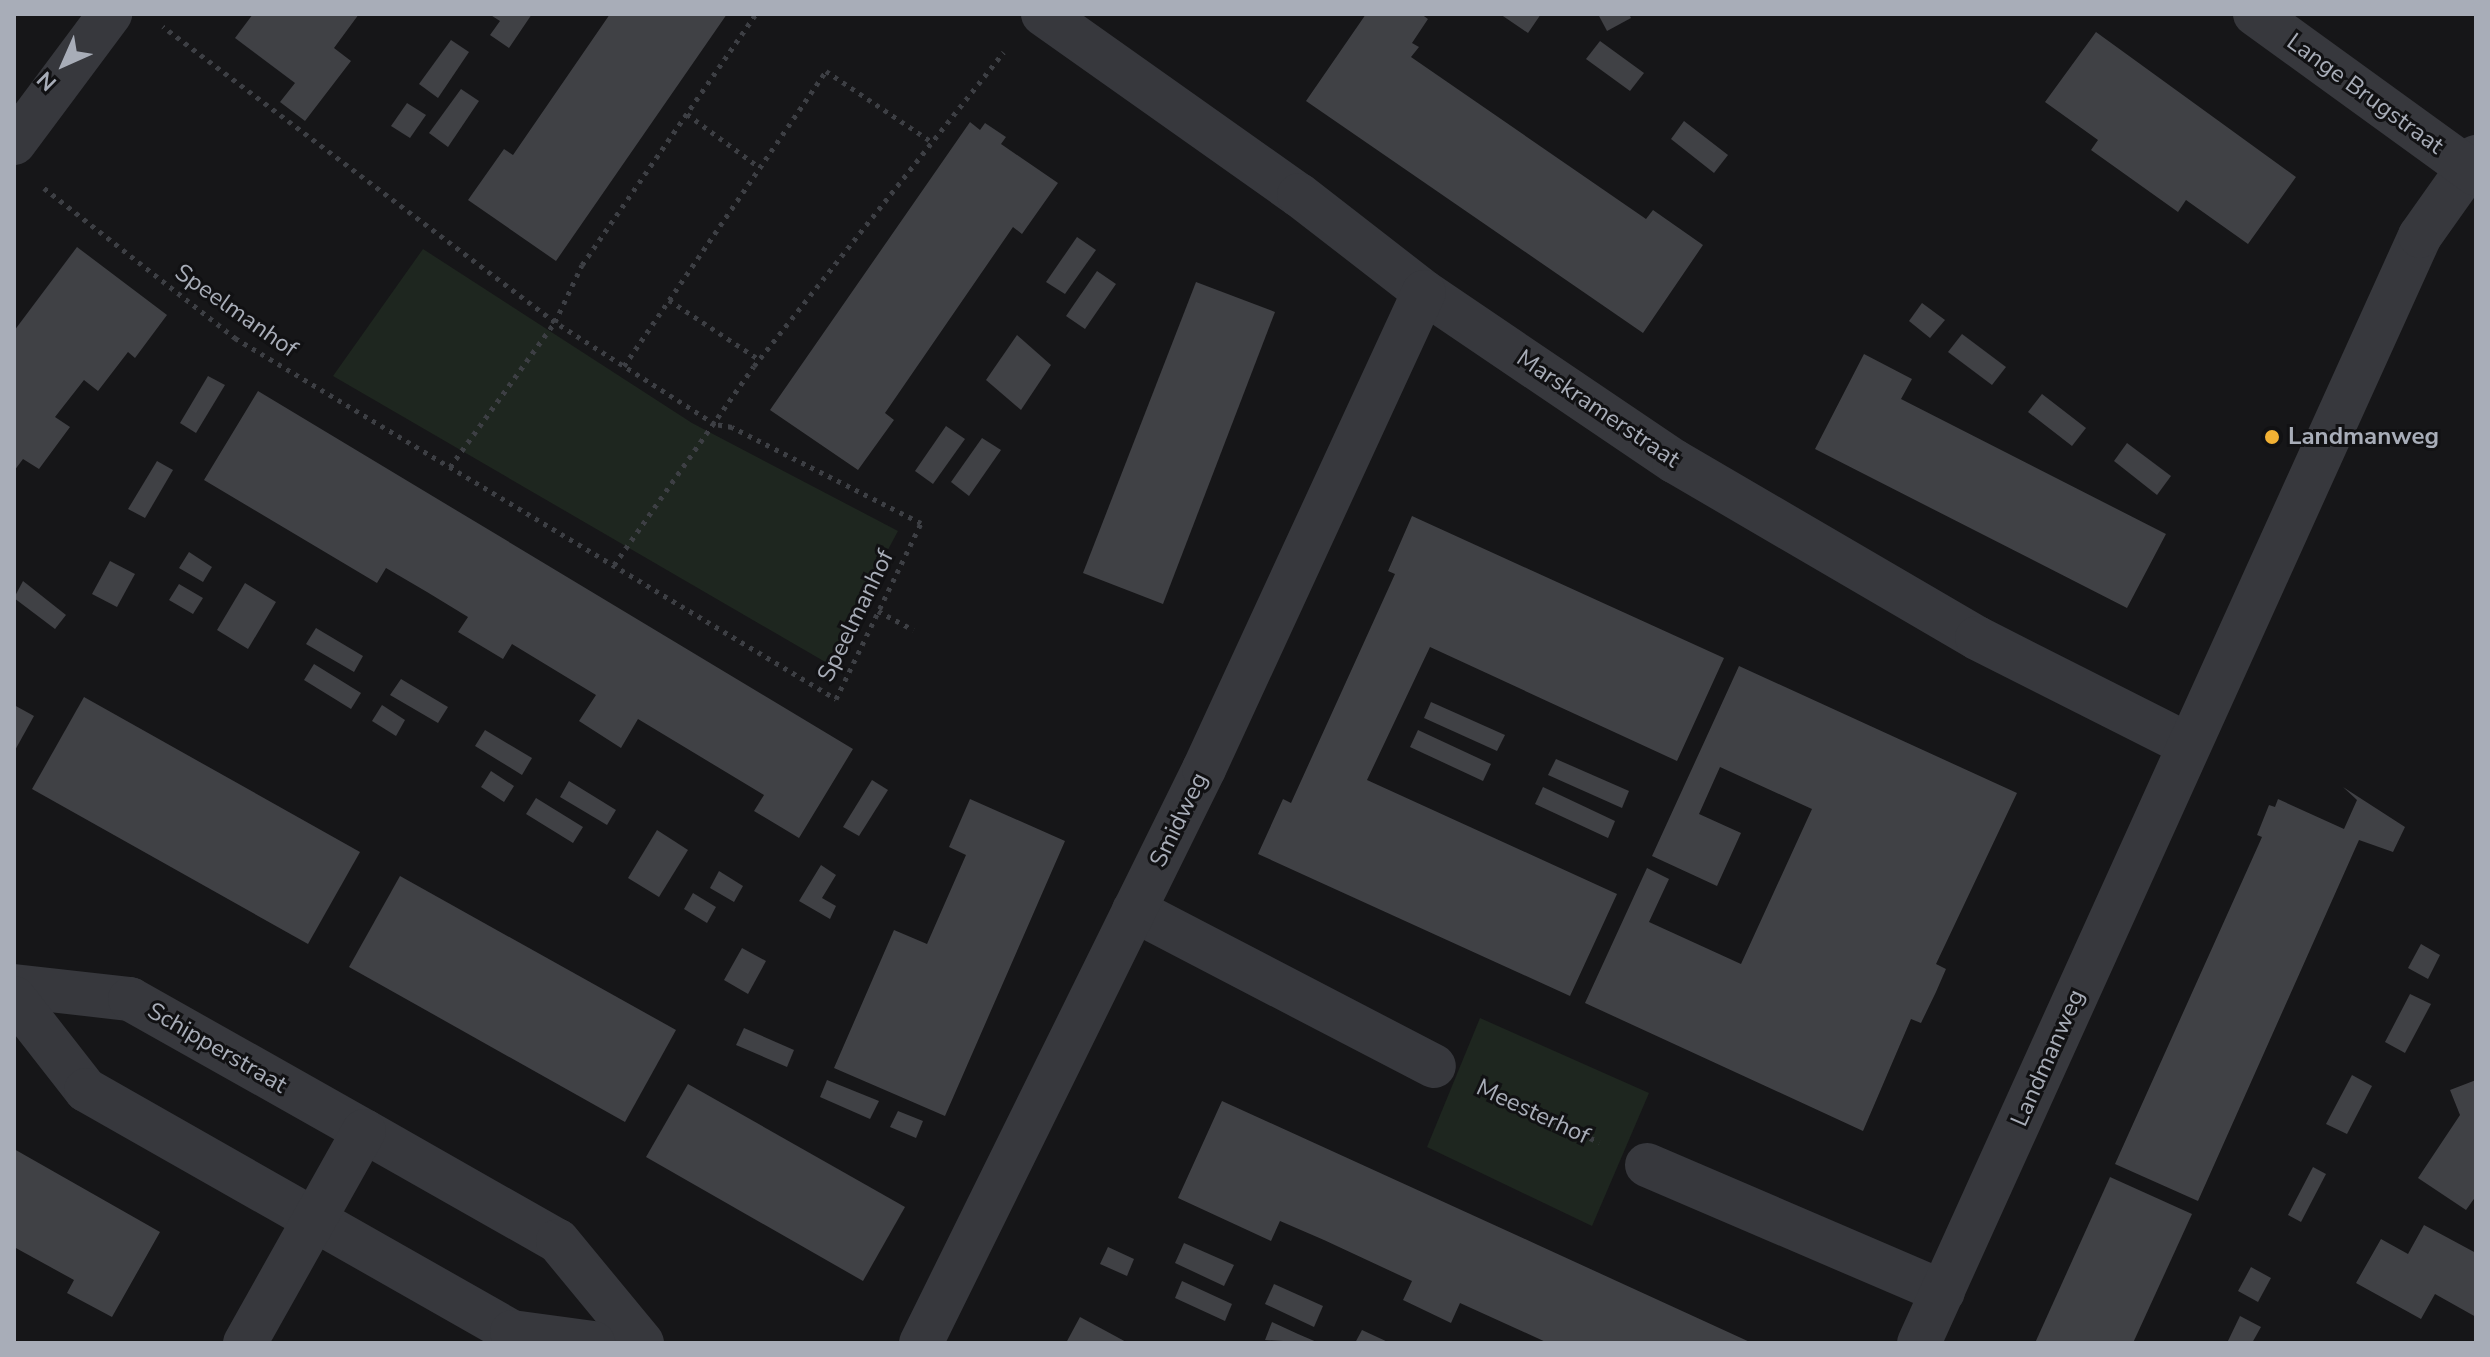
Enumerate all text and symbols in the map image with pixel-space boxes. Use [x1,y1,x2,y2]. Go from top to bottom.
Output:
north arrow [24,24,104,104]
street label: Lange Brugstraat [2281,27,2449,161]
text: N [31,65,63,97]
street label: Speelmanhof [169,258,303,364]
street label: Marskramerstraat [1511,344,1685,474]
place label: Landmanweg [2288,423,2439,451]
marker: Landmanweg [2263,428,2281,446]
street label: Speelmanhof [812,545,900,687]
street label: Smidweg [1144,768,1214,872]
street label: Landmanweg [2005,985,2091,1131]
street label: Schipperstraat [142,996,292,1100]
street label: Meesterhof [1472,1073,1594,1151]

